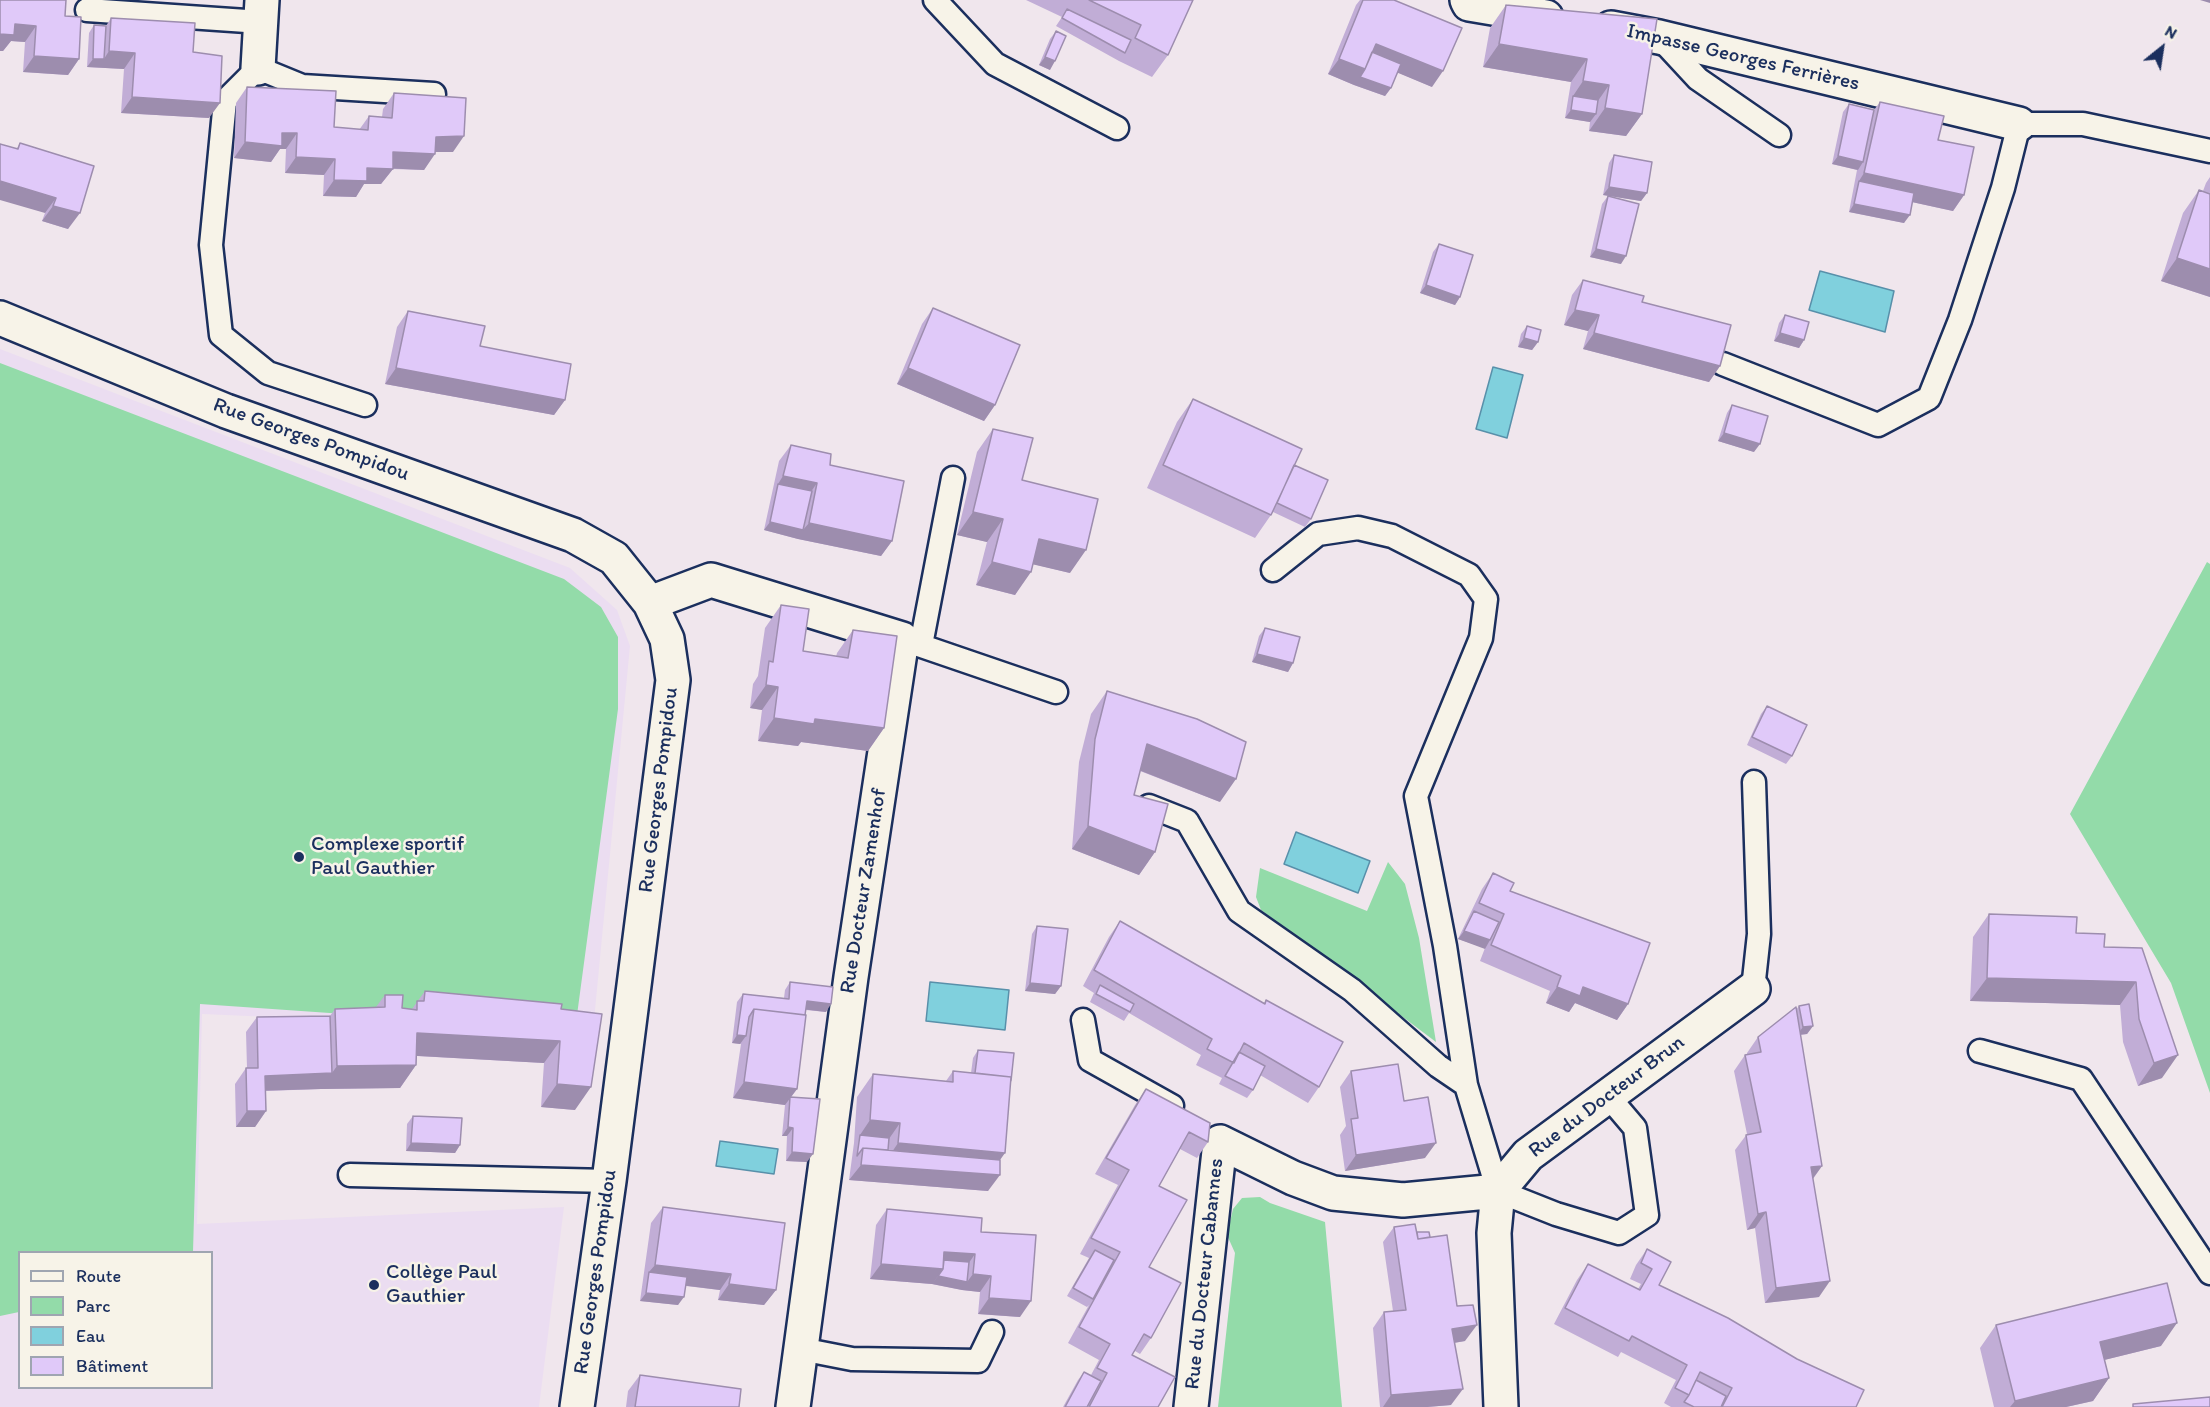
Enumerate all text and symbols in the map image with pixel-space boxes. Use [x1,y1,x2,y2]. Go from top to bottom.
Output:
north arrow [2132,18,2192,78]
street label: Impasse Georges Ferrières [1624,19,1862,97]
text: N [2162,21,2181,43]
street label: Rue Georges Pompidou [210,393,412,487]
street label: Rue Georges Pompidou [634,686,684,894]
street label: Rue Docteur Zamenhof [835,787,893,995]
place label: Complexe sportif Paul Gauthier [311,832,464,882]
marker: Complexe sportif Paul Gauthier [292,850,306,864]
street label: Rue du Docteur Brun [1524,1030,1690,1164]
street label: Rue du Docteur Cabannes [1180,1157,1230,1391]
street label: Rue Georges Pompidou [569,1168,623,1376]
legend [18,1251,213,1389]
place label: Collège Paul Gauthier [386,1260,497,1310]
text: Route [76,1265,121,1287]
marker: Collège Paul Gauthier [367,1278,381,1292]
text: Parc [76,1295,110,1317]
text: Eau [76,1325,105,1347]
text: Bâtiment [76,1355,148,1377]

